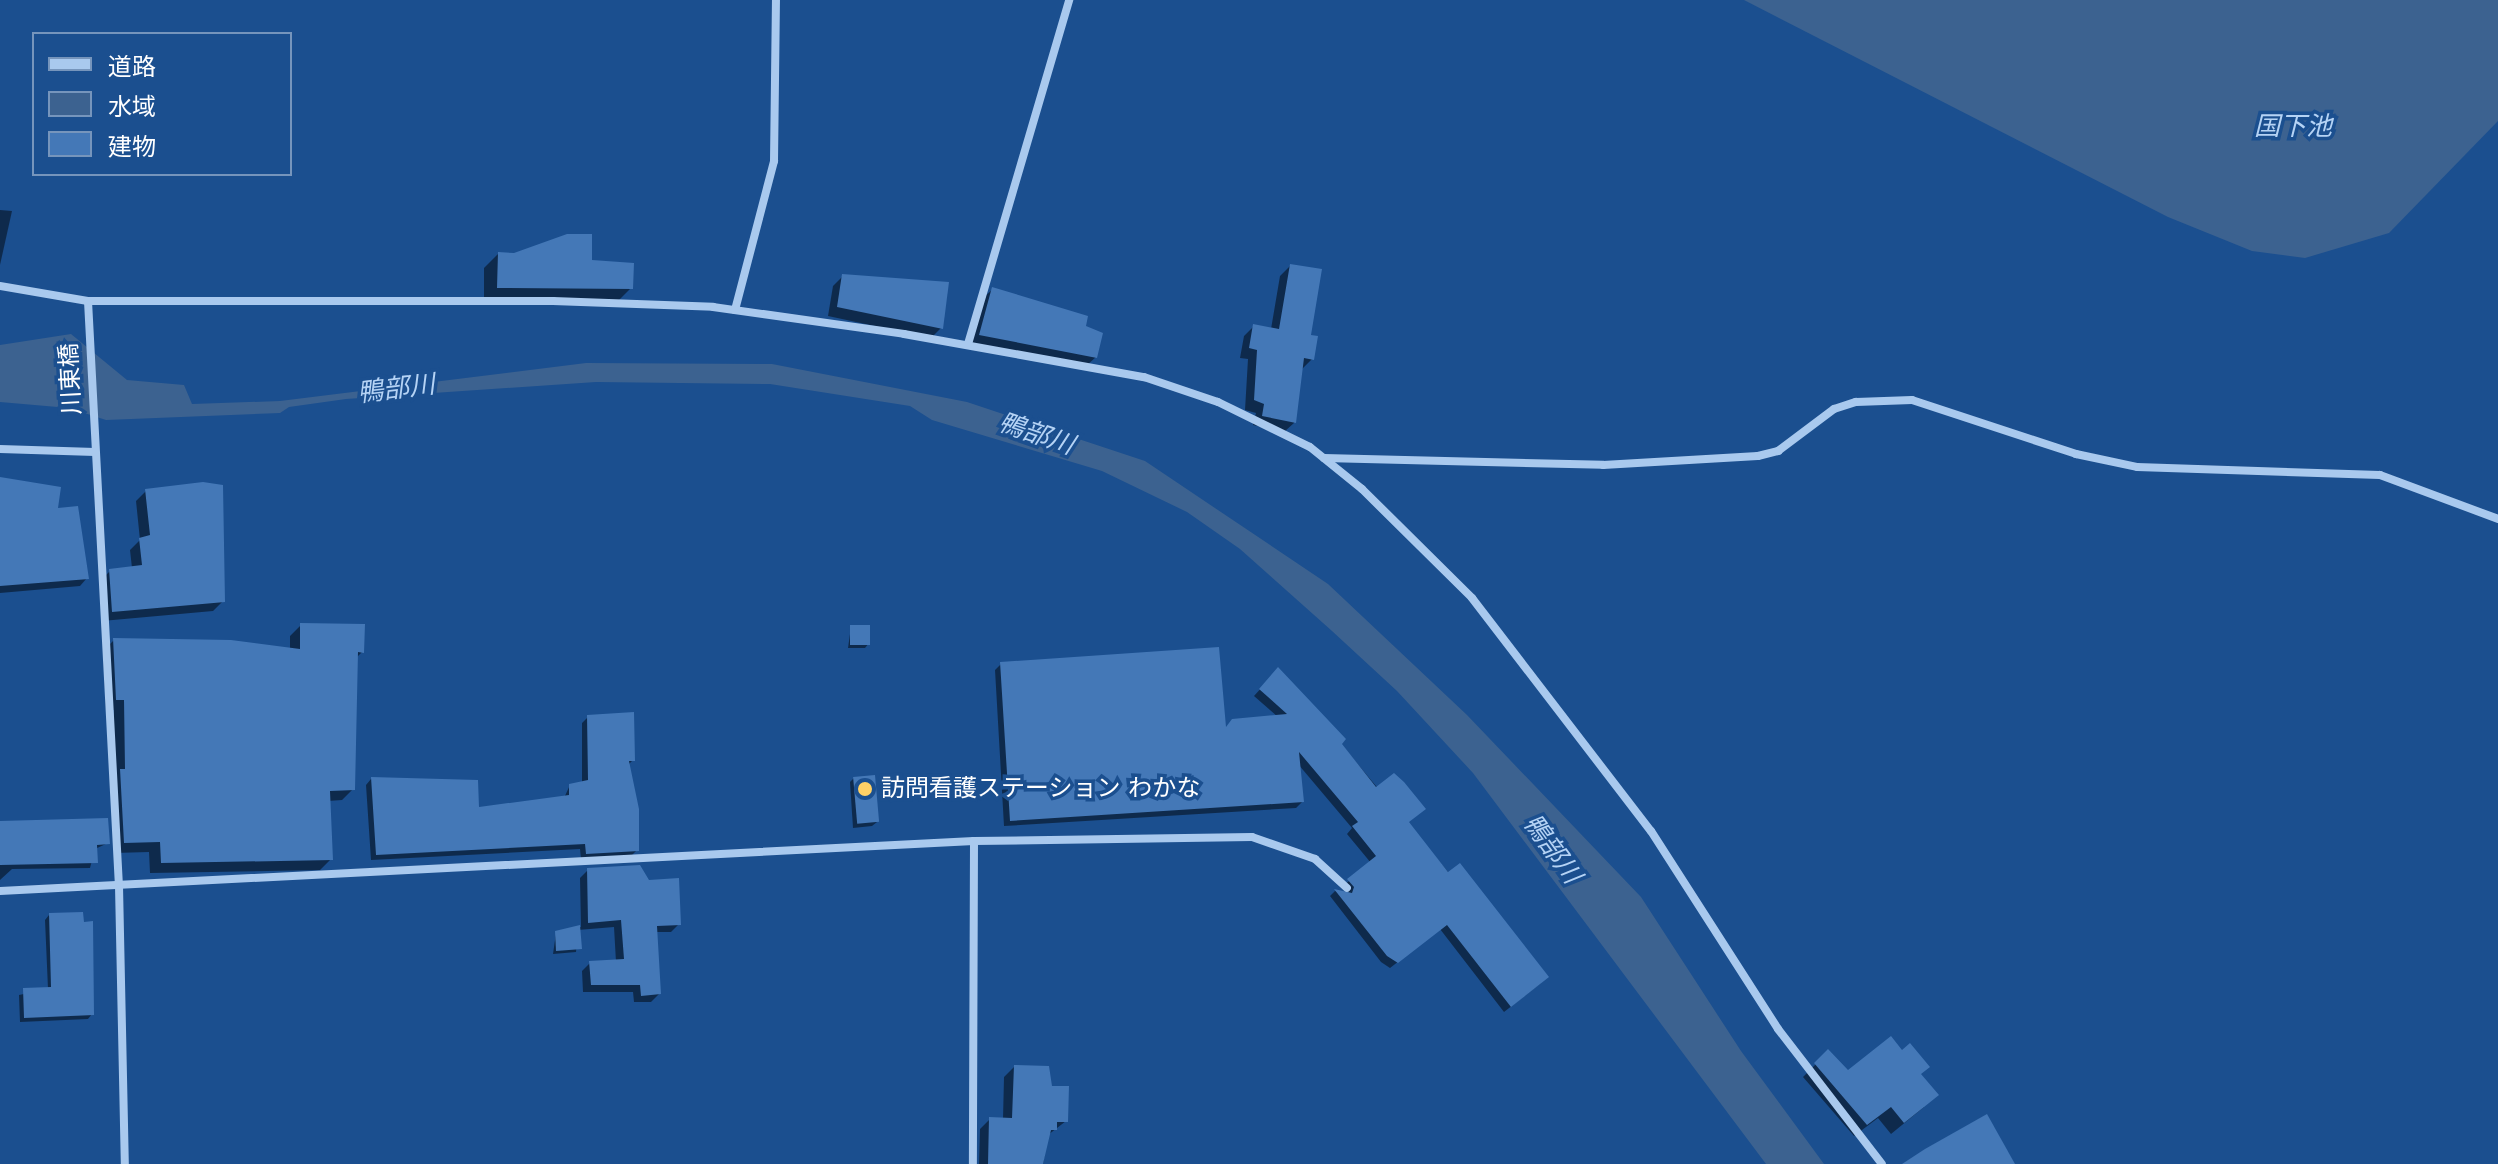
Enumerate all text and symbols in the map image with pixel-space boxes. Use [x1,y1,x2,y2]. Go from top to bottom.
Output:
legend [32,32,292,176]
text: 道路 [108,53,156,81]
text: 水域 [108,93,156,121]
water label: 国下池 [2254,111,2332,143]
text: 建物 [108,133,156,161]
street label: 川東橋 [55,342,87,416]
water label: 鴨部川 [355,369,437,409]
water label: 鴨部川 [994,407,1078,461]
place label: 訪問看護ステーション わかな [881,775,1201,803]
marker: 訪問看護ステーション わかな [856,780,874,798]
water label: 鴨部川 [1516,808,1588,890]

